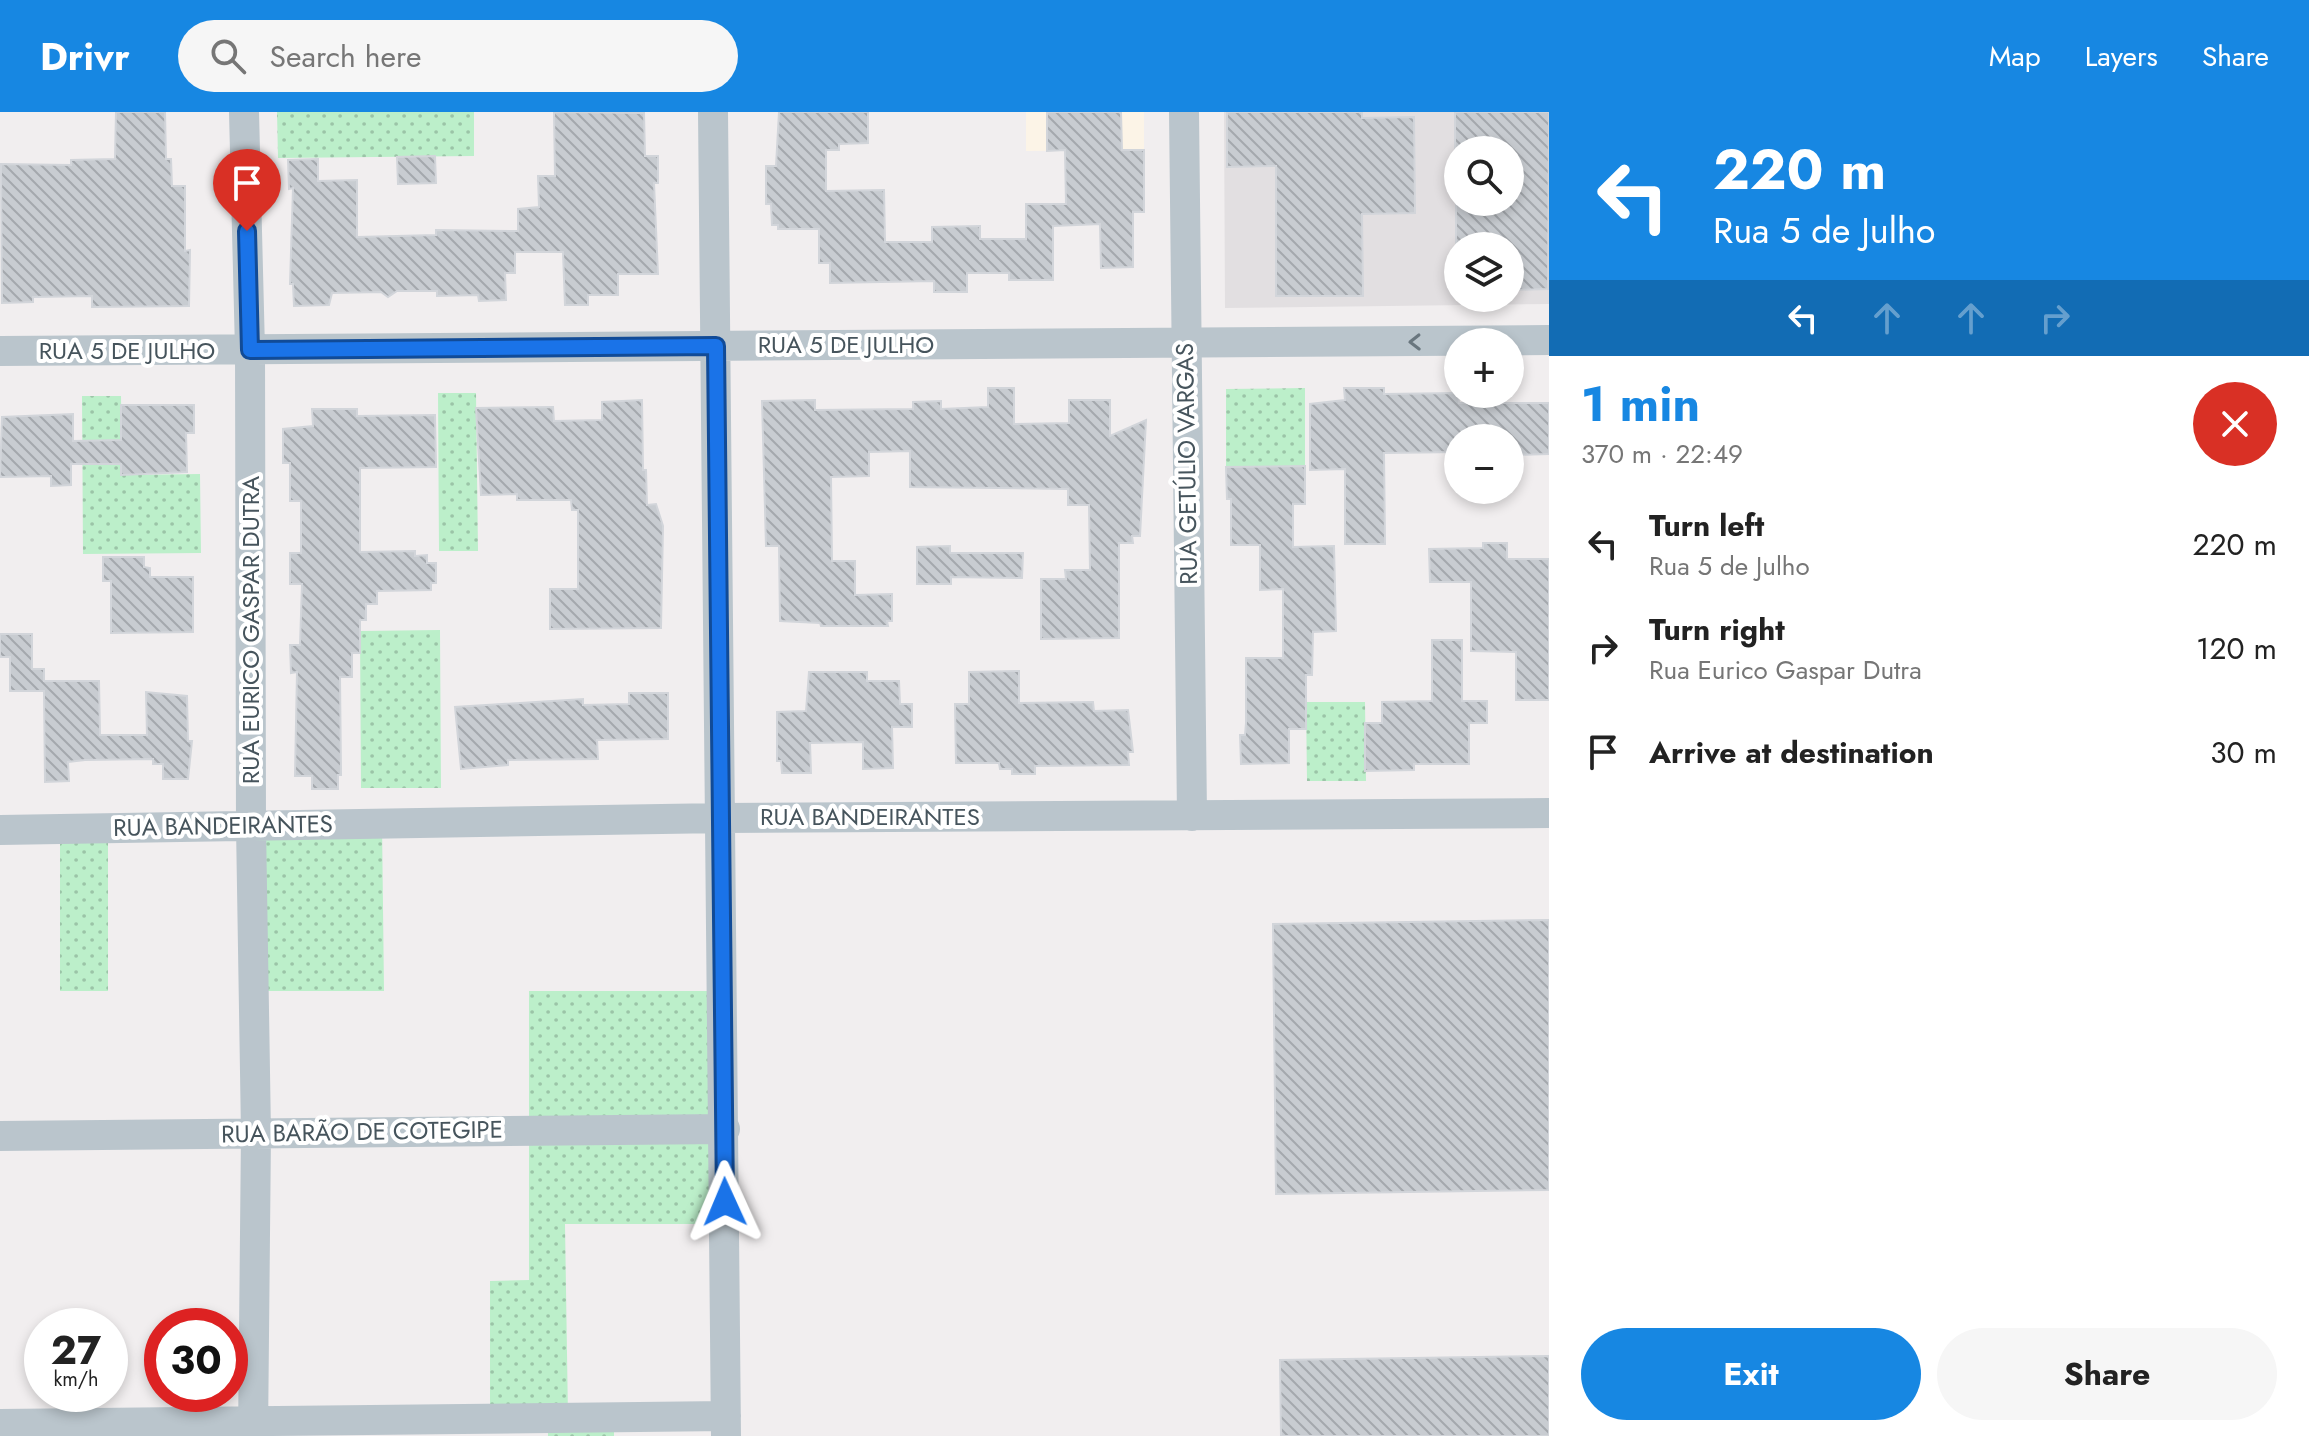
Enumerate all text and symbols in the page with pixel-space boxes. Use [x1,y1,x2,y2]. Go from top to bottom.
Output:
search box [178,20,738,92]
text: Drivr [40,29,130,84]
icon: search [206,34,250,78]
text: Search here [270,35,421,78]
text: Map [1989,36,2041,77]
text: Layers [2085,36,2158,77]
text: Share [2202,36,2269,77]
text: 220 m [1713,129,1886,210]
map controls [1444,136,1524,504]
button: search [1444,136,1524,216]
icon: left [1581,144,1685,248]
pin [213,149,281,231]
icon: arrive [225,161,269,205]
text: Rua 5 de Julho [1713,204,1936,256]
button: layers [1444,232,1524,312]
icon: left [1781,296,1825,340]
icon: ahead [1865,296,1909,340]
icon: ahead [1949,296,1993,340]
icon: right [2033,296,2077,340]
street label: RUA 5 DE JULHO [758,327,934,362]
button: + [1444,328,1524,408]
street label: RUA 5 DE JULHO [39,333,215,368]
one-way arrow [1408,333,1421,351]
street label: RUA GETÚLIO VARGAS [1167,343,1206,585]
text: 1 min [1581,370,1700,439]
button: close [2193,382,2277,466]
button: − [1444,424,1524,504]
text: 370 m · 22:49 [1581,435,1743,473]
street label: RUA EURICO GASPAR DUTRA [233,476,268,784]
text: Turn left [1649,504,1764,547]
icon: left [1581,522,1625,566]
text: 220 m [2192,523,2277,566]
text: Rua 5 de Julho [1649,547,1810,585]
text: Turn right [1649,608,1785,651]
icon: right [1581,626,1625,670]
text: 120 m [2196,627,2277,670]
text: Rua Eurico Gaspar Dutra [1649,651,1922,689]
icon: arrive [1581,730,1625,774]
text: Arrive at destination [1649,731,1934,774]
text: 30 m [2210,731,2277,774]
street label: RUA BANDEIRANTES [760,799,980,834]
street label: RUA BANDEIRANTES [113,806,333,845]
street label: RUA BARÃO DE COTEGIPE [221,1112,503,1151]
position arrow [683,1160,767,1244]
speed limit sign: 30 [144,1308,248,1412]
text: 27 [51,1321,101,1379]
button: Exit [1581,1328,1921,1420]
button: Share [1937,1328,2277,1420]
text: km/h [53,1365,99,1394]

